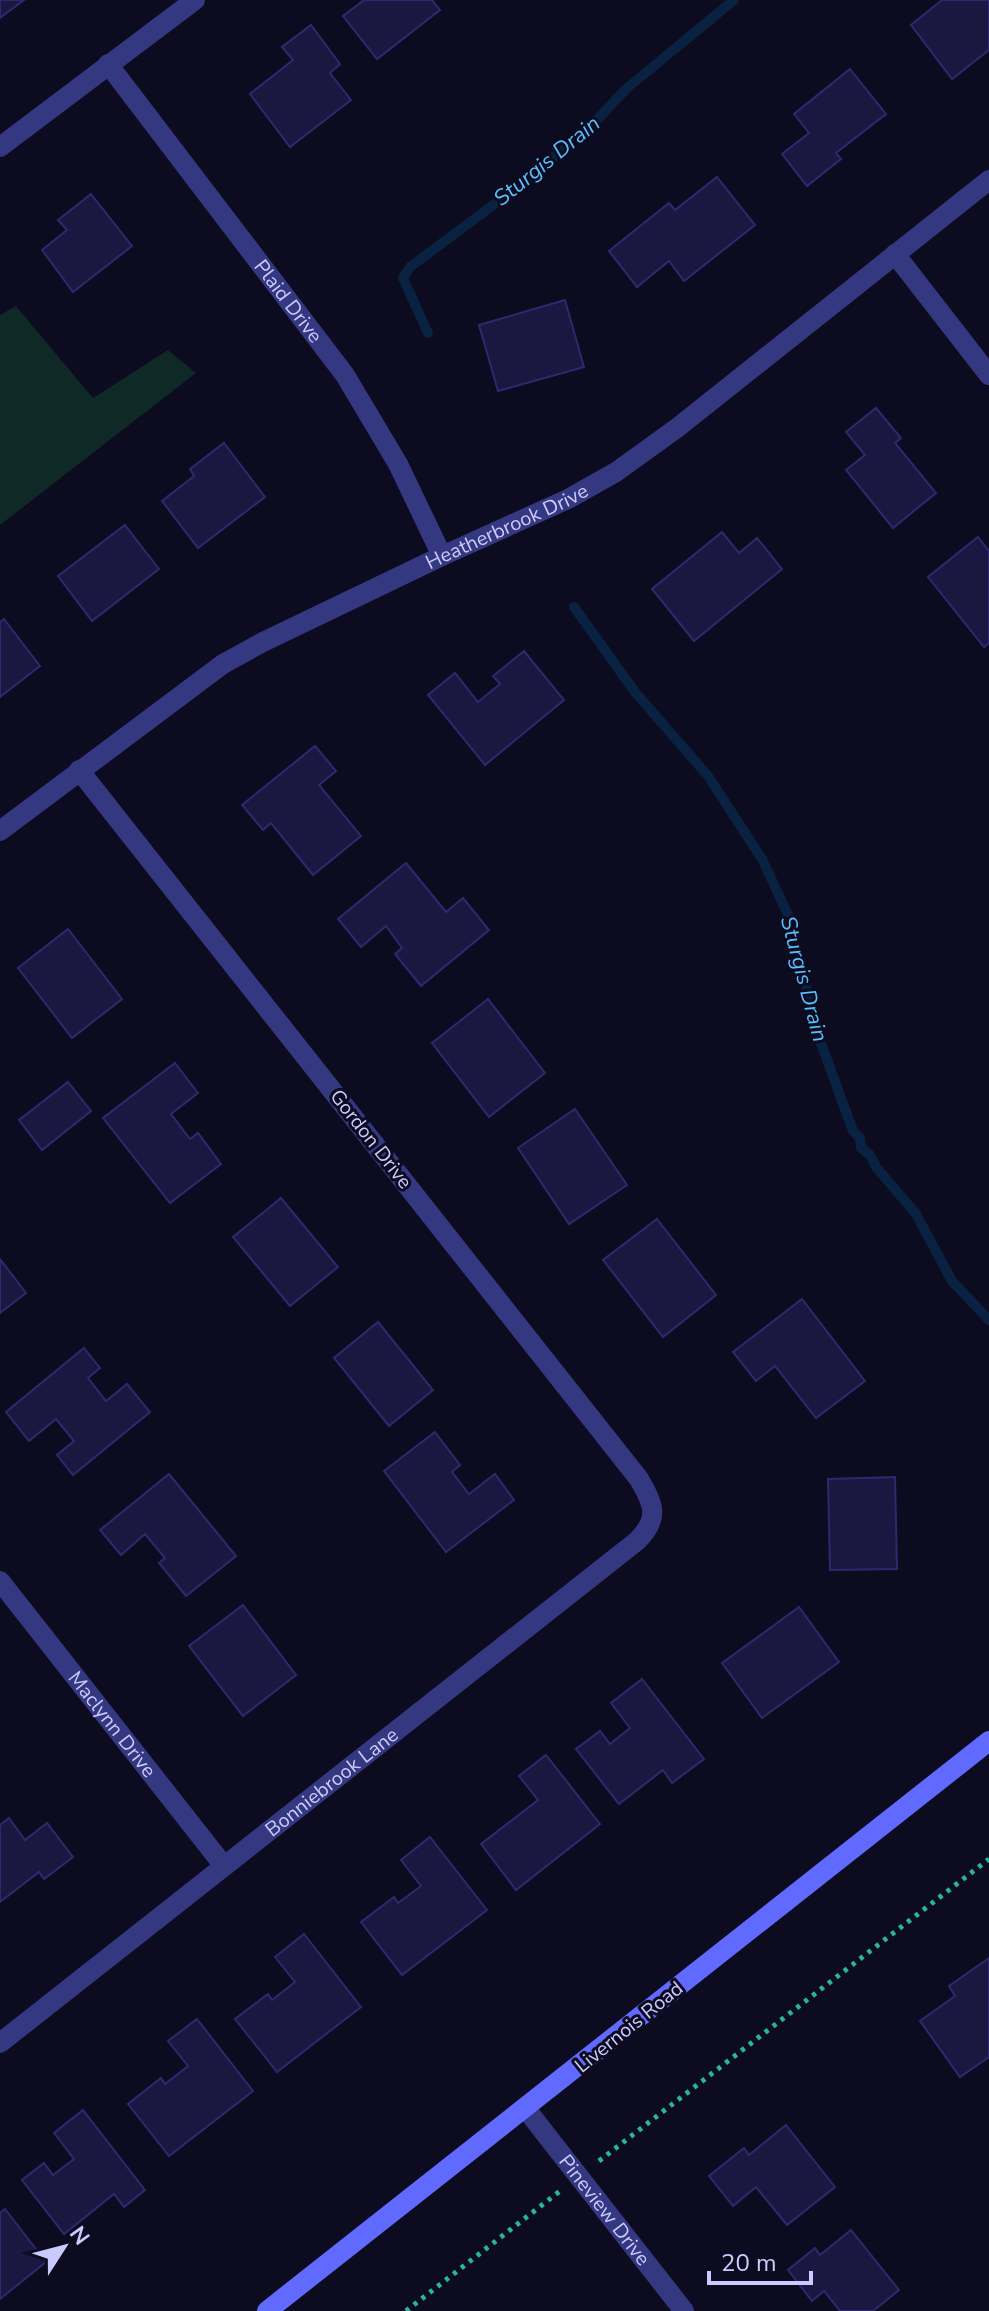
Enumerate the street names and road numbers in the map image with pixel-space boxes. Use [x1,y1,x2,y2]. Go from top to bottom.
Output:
street label: Plaid Drive [248,254,329,348]
street label: Heatherbrook Drive [421,477,593,576]
street label: Gordon Drive [324,1084,418,1194]
street label: Maclynn Drive [62,1665,163,1783]
street label: Bonniebrook Lane [259,1721,404,1843]
street label: Livernois Road [569,1975,689,2079]
street label: Pineview Drive [553,2149,657,2271]

